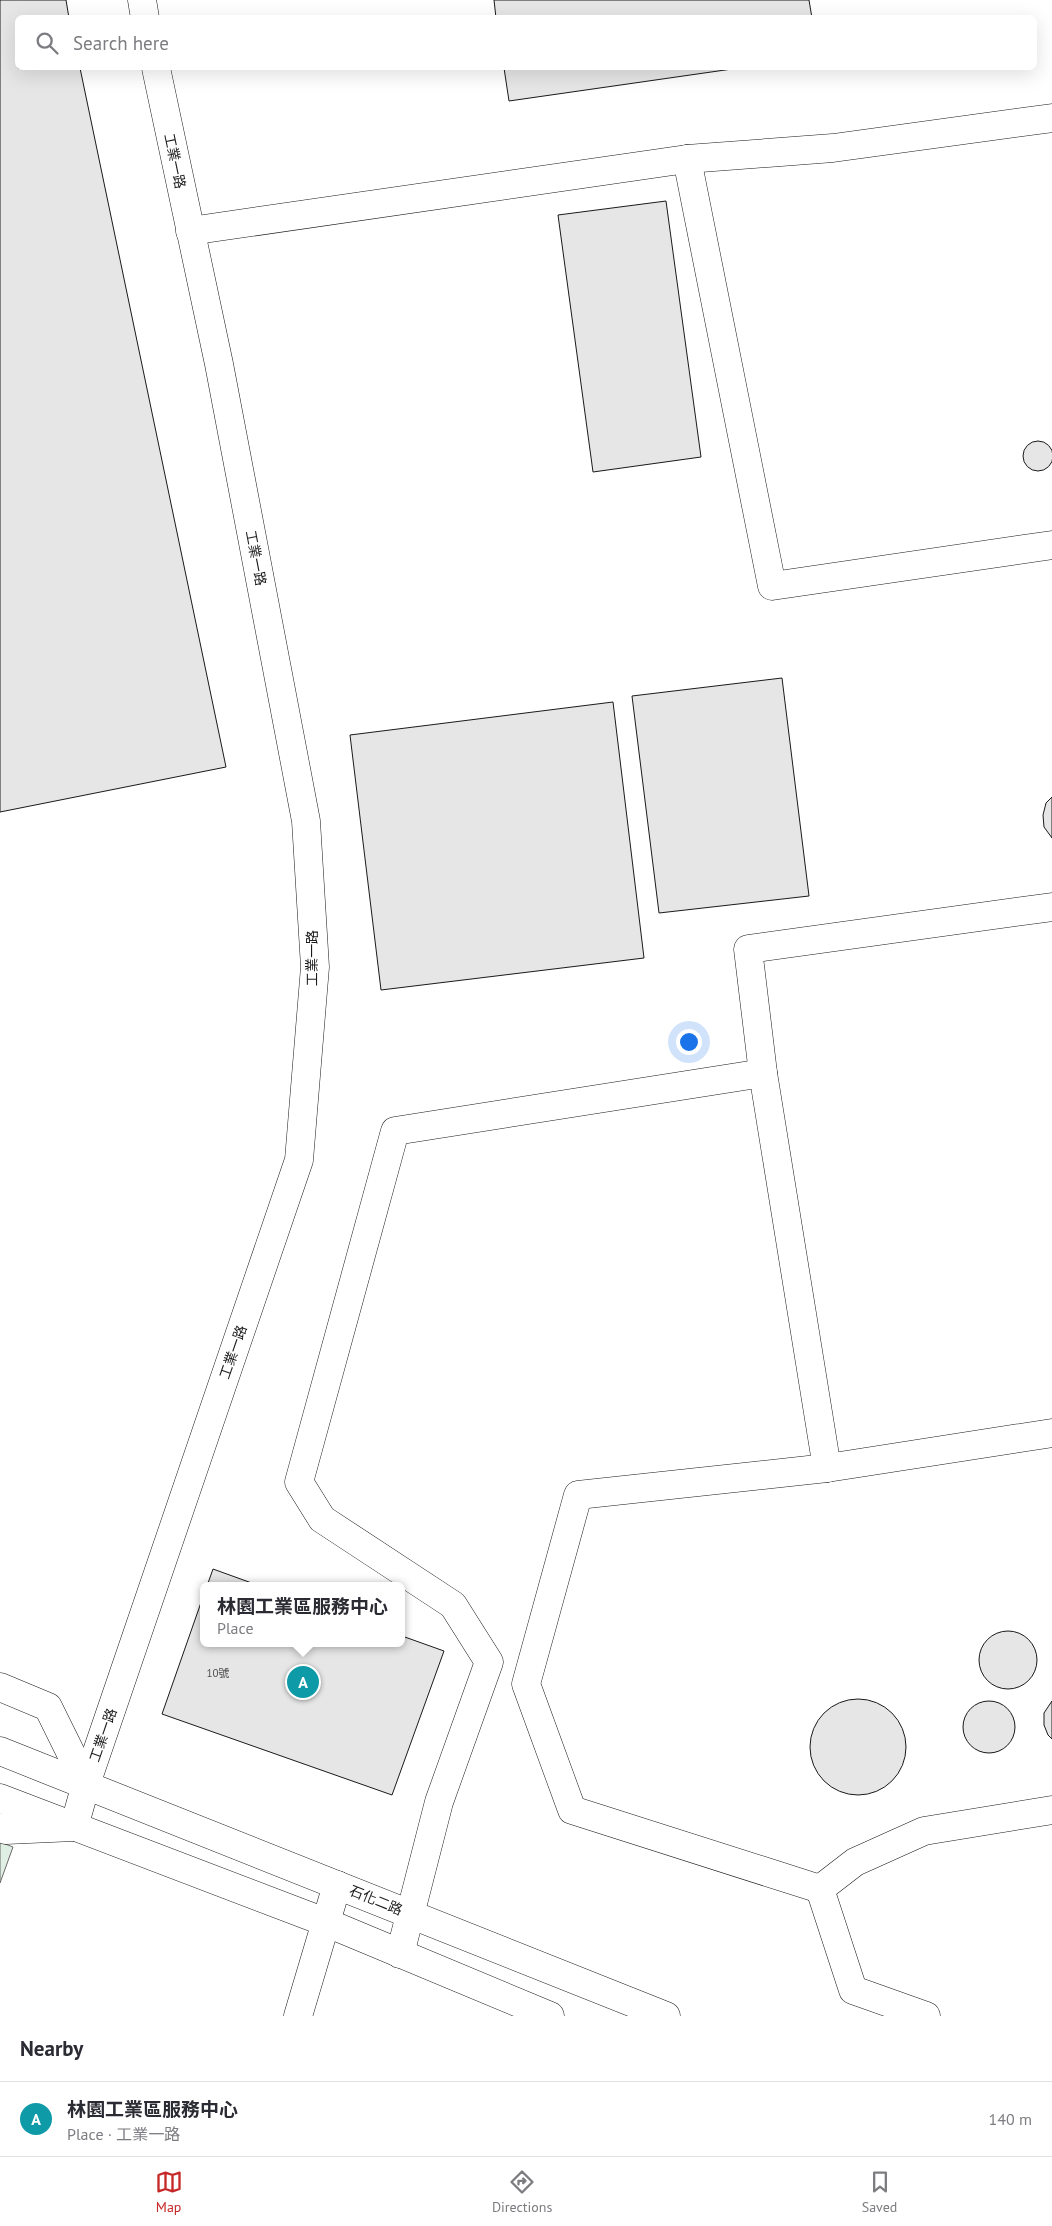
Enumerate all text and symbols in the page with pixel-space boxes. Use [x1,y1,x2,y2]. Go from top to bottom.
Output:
search box [15,15,1037,70]
icon: search [33,29,61,57]
text: Search here [73,31,169,55]
street label: 工業一路 [160,132,190,190]
street label: 工業一路 [242,529,270,587]
street label: 工業一路 [303,930,321,986]
your location [676,1029,702,1055]
street label: 工業一路 [215,1323,251,1381]
popup [200,1582,405,1647]
text: 林園工業區服務中心 [217,1594,388,1618]
text: Place [217,1618,254,1638]
pin: A [287,1663,319,1701]
house number: 10號 [207,1666,230,1680]
street label: 工業一路 [85,1706,121,1764]
street label: 石化二路 [347,1881,405,1919]
text: Nearby [20,2035,83,2062]
text: 林園工業區服務中心 [67,2097,238,2121]
text: A [31,2109,41,2129]
text: 140 m [989,2109,1032,2129]
text: Place · 工業一路 [67,2124,180,2144]
tab: Map [155,2168,183,2216]
tab: Directions [492,2168,552,2216]
tab: Saved [862,2168,897,2216]

